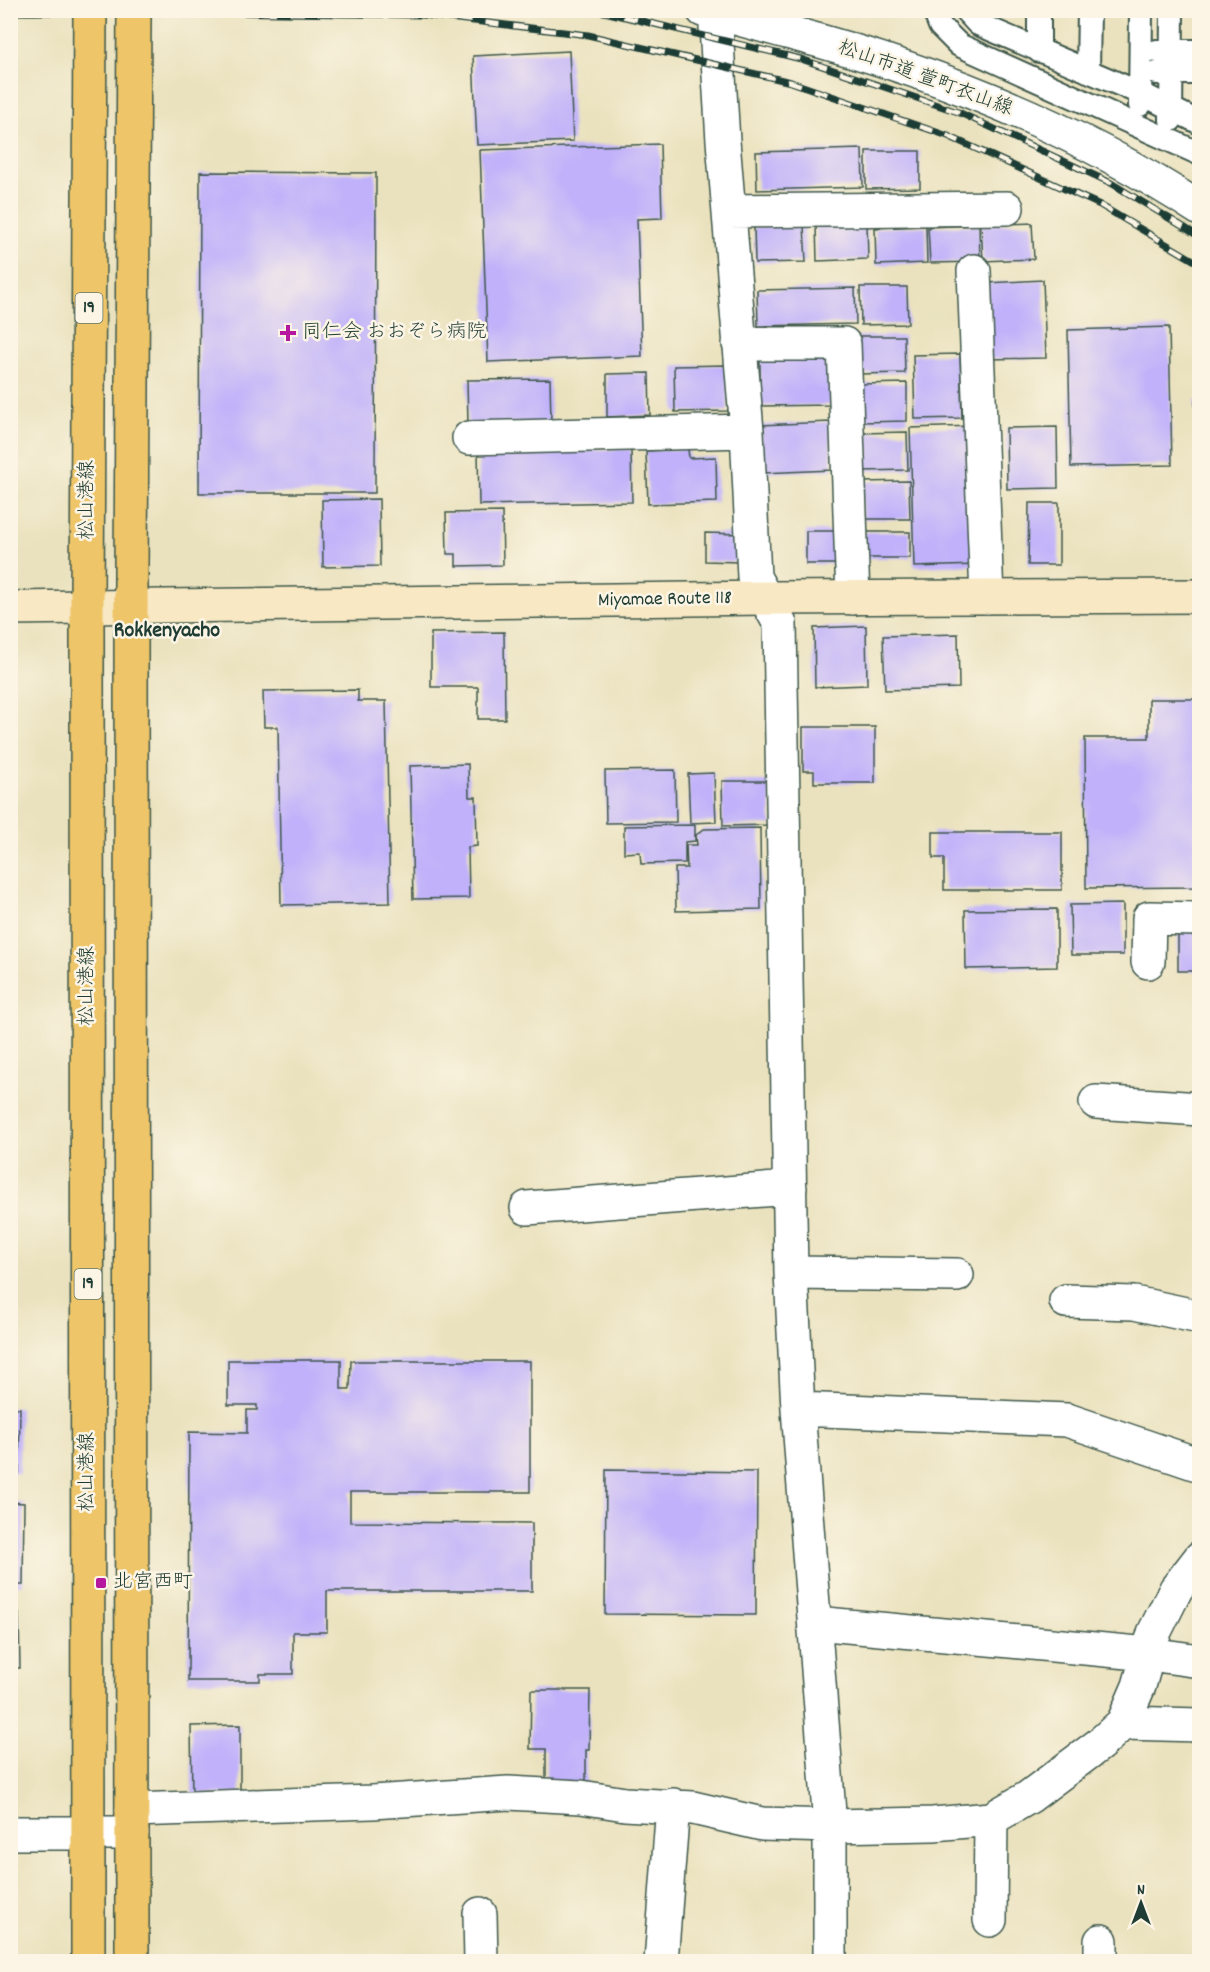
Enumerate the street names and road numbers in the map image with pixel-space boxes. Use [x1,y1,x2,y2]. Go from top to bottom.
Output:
street label: 松山市道 萱町衣山線 [833,34,1017,124]
road number: 19 [76,293,103,323]
street label: 松山港線 [74,460,102,540]
street label: Miyamae Route 118 [598,585,732,615]
street label: 松山港線 [74,946,102,1026]
road number: 19 [74,1269,101,1299]
street label: 松山港線 [74,1432,102,1512]

